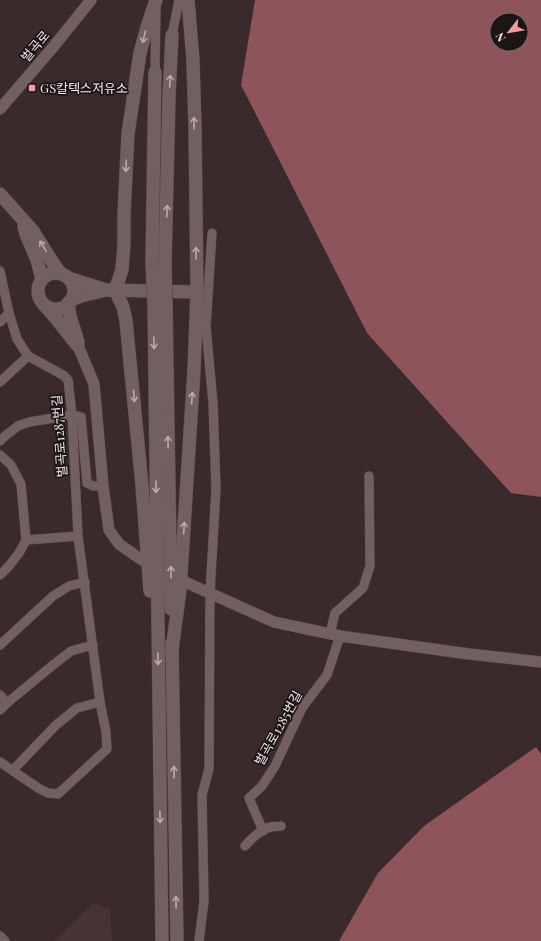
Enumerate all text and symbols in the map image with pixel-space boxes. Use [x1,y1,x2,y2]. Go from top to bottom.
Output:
north arrow [489,12,529,52]
street label: 벌곡로 [17,26,53,65]
one-way arrow [140,30,148,43]
text: N [491,30,508,45]
one-way arrow [166,75,173,88]
place label: GS칼텍스저유소 [40,79,128,96]
marker: GS칼텍스저유소 [27,83,37,93]
one-way arrow [191,117,198,130]
one-way arrow [123,159,130,172]
one-way arrow [163,205,171,218]
one-way arrow [38,240,46,252]
one-way arrow [192,247,200,260]
one-way arrow [150,336,158,349]
one-way arrow [130,389,137,402]
one-way arrow [188,392,195,405]
street label: 벌곡로1287번길 [47,394,70,478]
one-way arrow [164,436,172,449]
one-way arrow [152,480,160,493]
one-way arrow [180,522,187,535]
one-way arrow [167,566,174,579]
one-way arrow [154,652,162,665]
street label: 벌곡로1285번길 [250,687,305,768]
one-way arrow [170,766,178,779]
one-way arrow [156,810,164,823]
one-way arrow [172,896,180,909]

